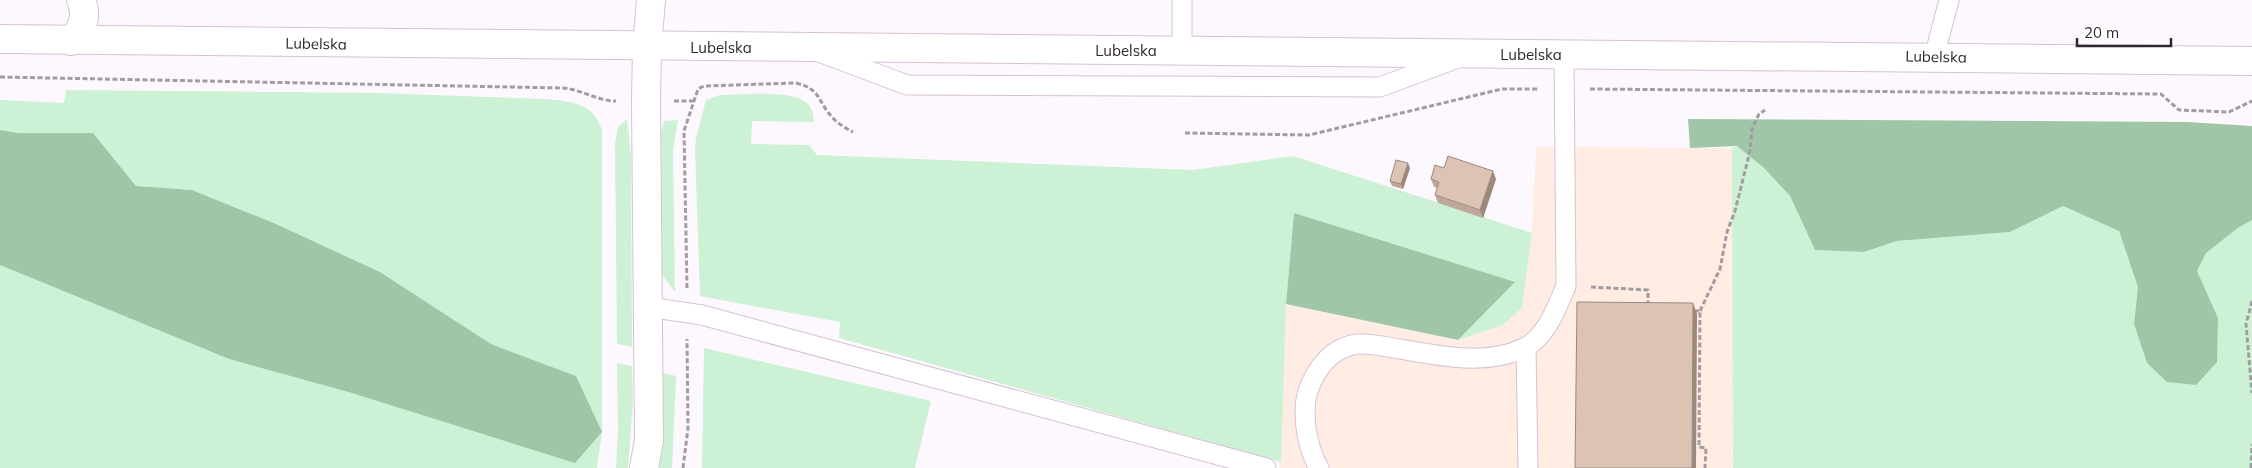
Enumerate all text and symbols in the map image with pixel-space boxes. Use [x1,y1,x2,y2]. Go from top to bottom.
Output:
scale bar [2077,15,2171,47]
text: 20 m [2084,23,2119,42]
street label: Lubelska [285,33,347,54]
street label: Lubelska [690,38,752,57]
street label: Lubelska [1095,41,1157,60]
street label: Lubelska [1500,45,1562,64]
street label: Lubelska [1905,46,1967,67]

